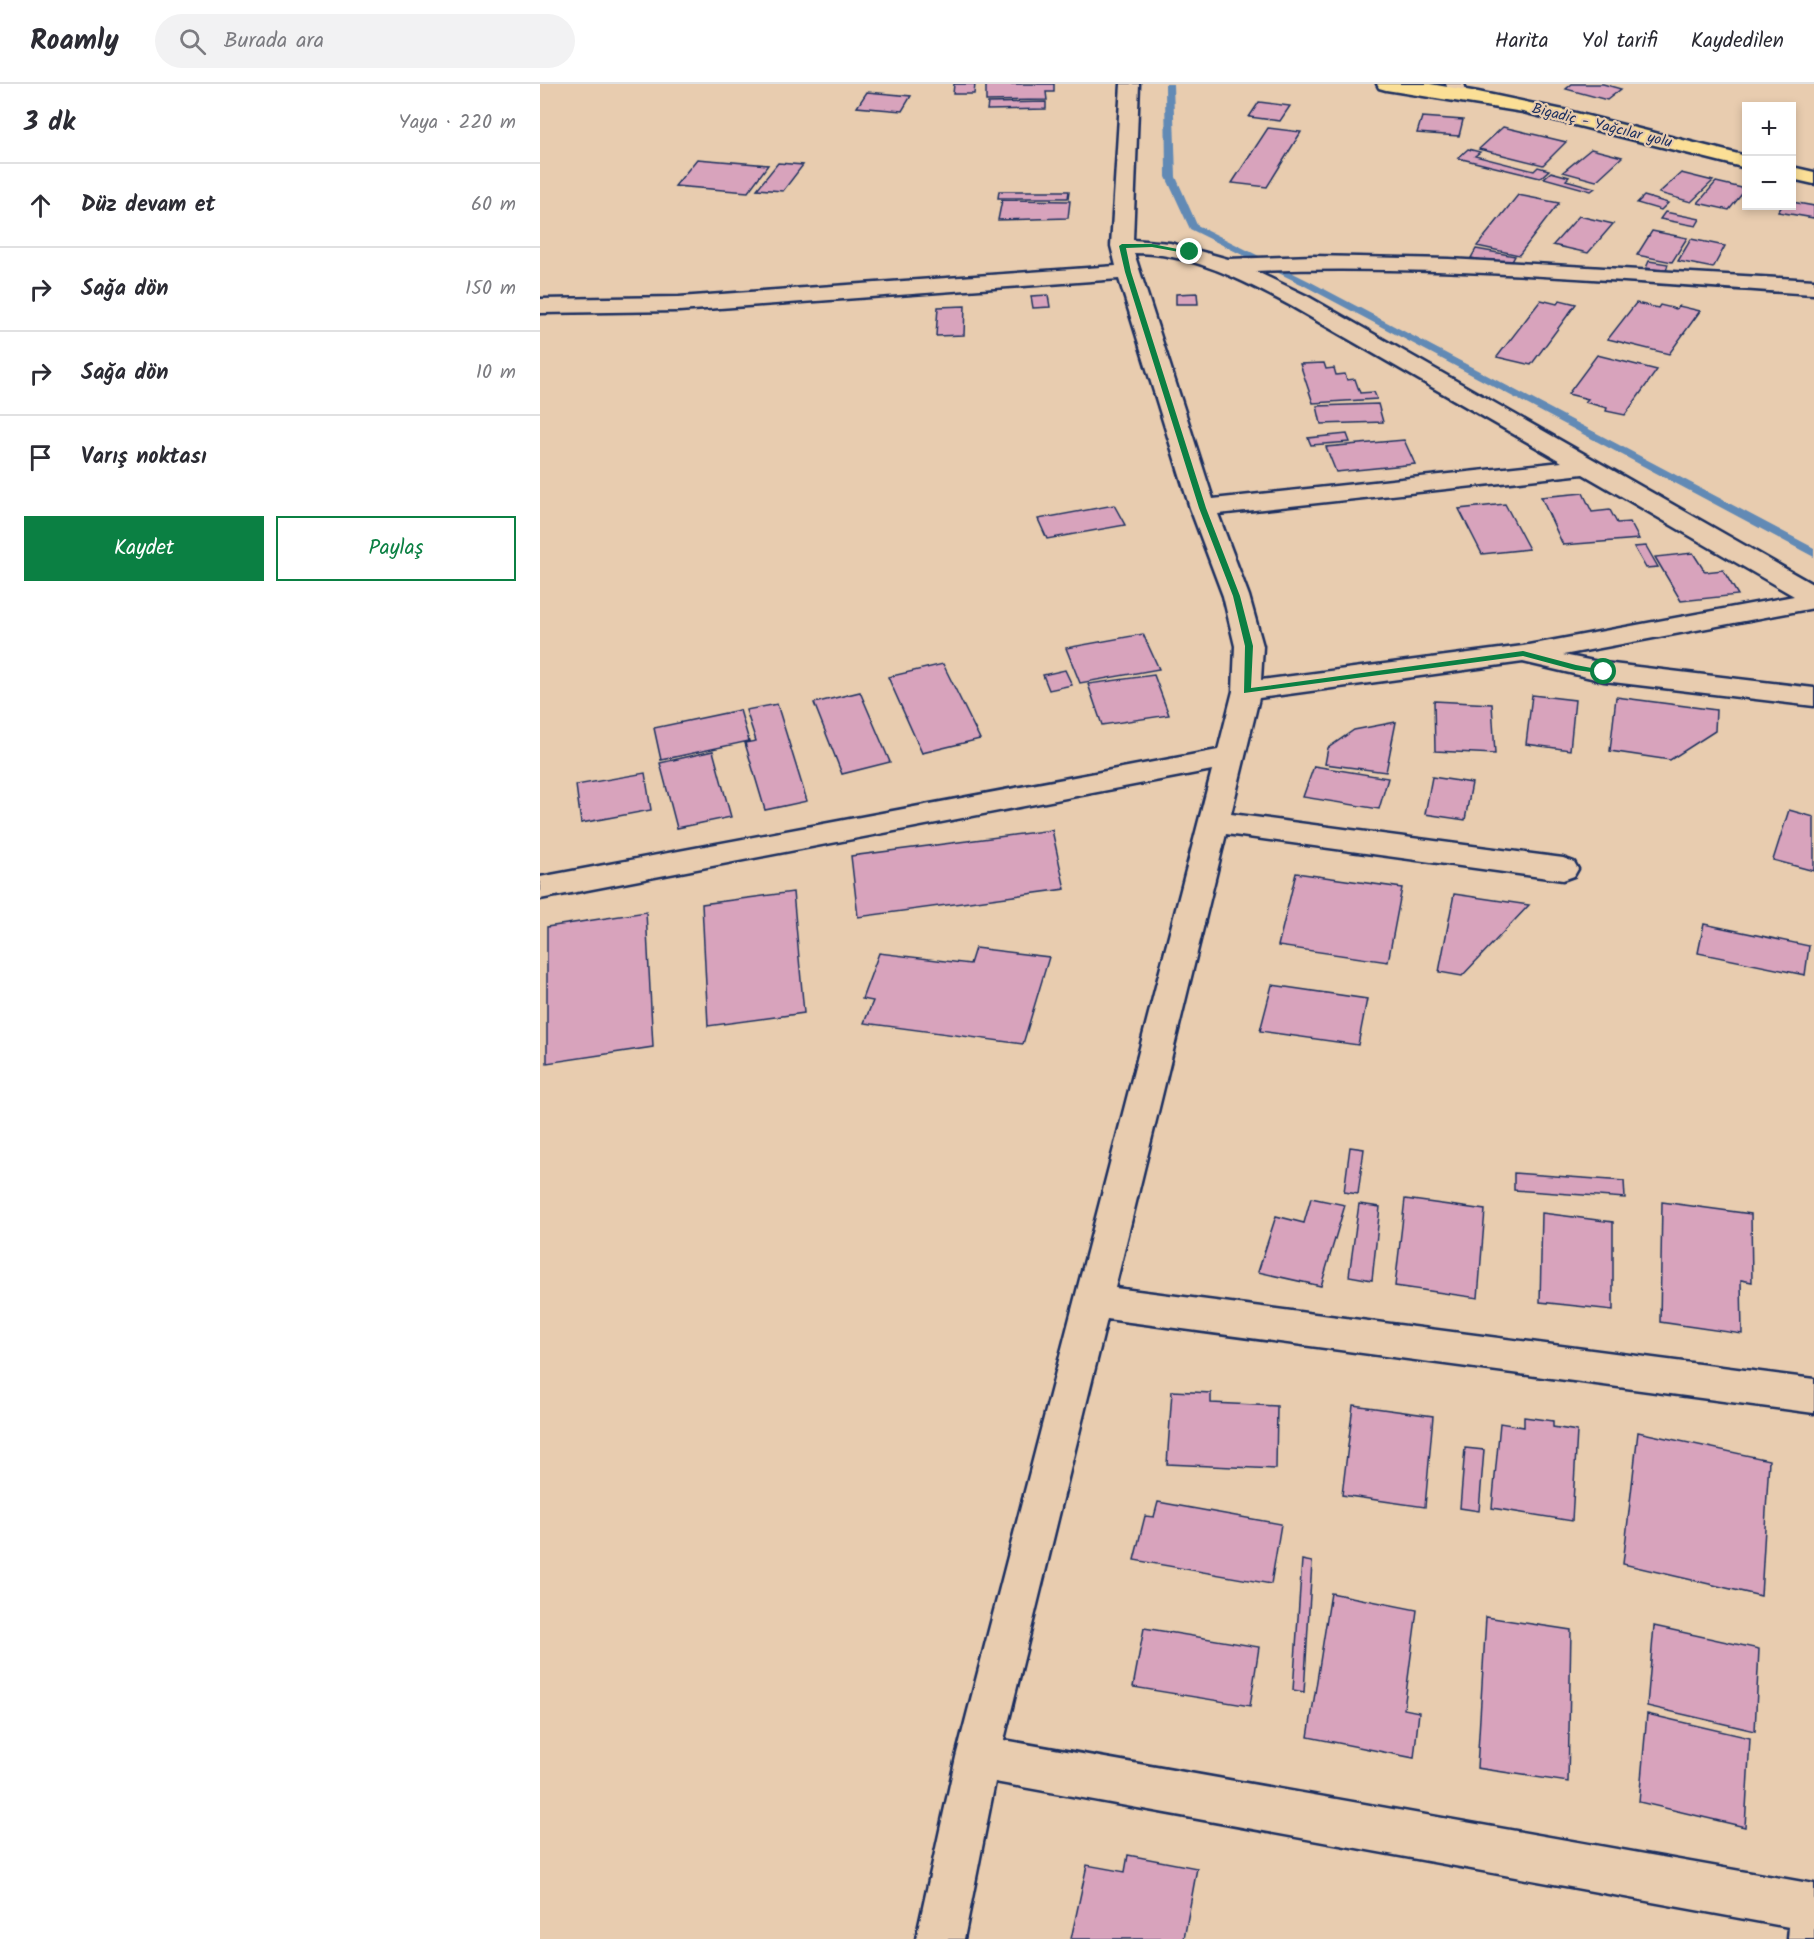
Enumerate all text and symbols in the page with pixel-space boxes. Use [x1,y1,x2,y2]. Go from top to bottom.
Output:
search box [155,14,575,68]
text: Roamly [30,19,119,64]
text: Burada ara [224,24,324,59]
icon: search [176,25,209,58]
text: Harita [1495,25,1549,58]
text: Yol tarifi [1582,25,1658,58]
text: Kaydedilen [1691,25,1784,58]
street label: Bigadiç - Yağcılar yolu [1529,97,1675,155]
text: 3 dk [24,102,75,144]
map controls [1742,102,1796,210]
button: + [1742,102,1796,156]
text: Yaya · 220 m [398,107,516,139]
button: − [1742,156,1796,210]
text: Düz devam et [81,188,215,223]
icon: ahead [24,189,57,222]
text: 60 m [471,189,516,221]
route end [1176,238,1202,264]
text: Sağa dön [81,272,168,307]
icon: right [24,273,57,306]
text: 150 m [465,273,516,305]
text: Sağa dön [81,356,168,391]
icon: right [24,357,57,390]
text: 10 m [476,357,516,389]
text: Varış noktası [81,440,207,475]
icon: arrive [24,441,57,474]
button: Kaydet [24,516,264,581]
button: Paylaş [276,516,516,581]
route start [1590,658,1616,684]

